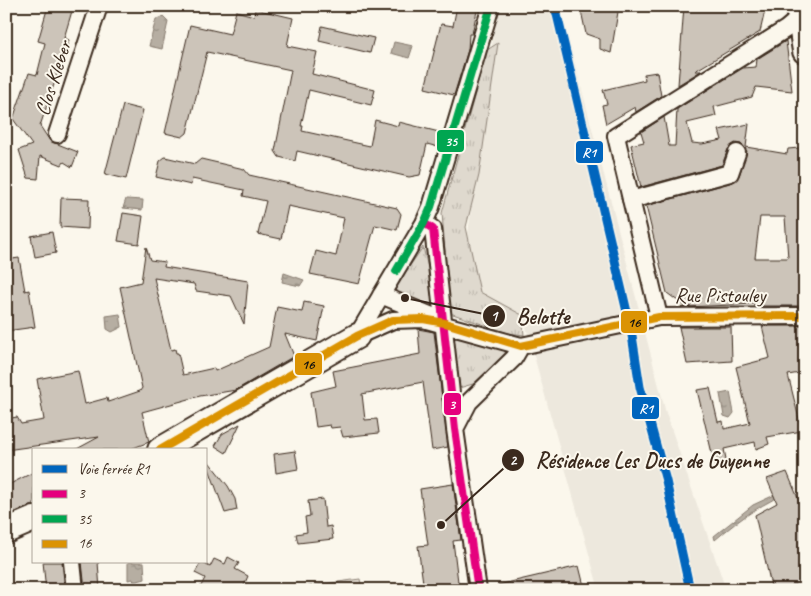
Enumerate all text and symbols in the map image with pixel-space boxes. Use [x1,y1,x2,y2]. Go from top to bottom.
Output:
street label: Clos Kleber [29,36,78,119]
line badge: 35 [436,129,465,153]
text: 35 [445,133,459,150]
line badge: R1 [575,140,604,164]
text: R1 [582,144,598,161]
street label: Rue Pistouley [675,282,767,308]
callout: Belotte [481,297,579,334]
text: Belotte [517,303,571,331]
text: 1 [491,307,500,326]
line badge: 16 [620,310,648,334]
text: 16 [628,314,642,331]
line badge: 16 [294,352,323,376]
text: 16 [302,356,316,373]
line badge: 3 [443,392,462,416]
text: 3 [449,396,457,413]
line badge: R1 [631,396,660,420]
text: R1 [639,400,655,417]
callout: Résidence Les Ducs de Guyenne [501,442,779,479]
text: Résidence Les Ducs de Guyenne [535,447,770,475]
legend [32,448,208,564]
text: 2 [510,451,518,470]
text: Voie ferrée R1 [78,460,151,479]
text: 3 [78,484,86,503]
text: 35 [78,510,93,529]
text: 16 [78,534,93,553]

